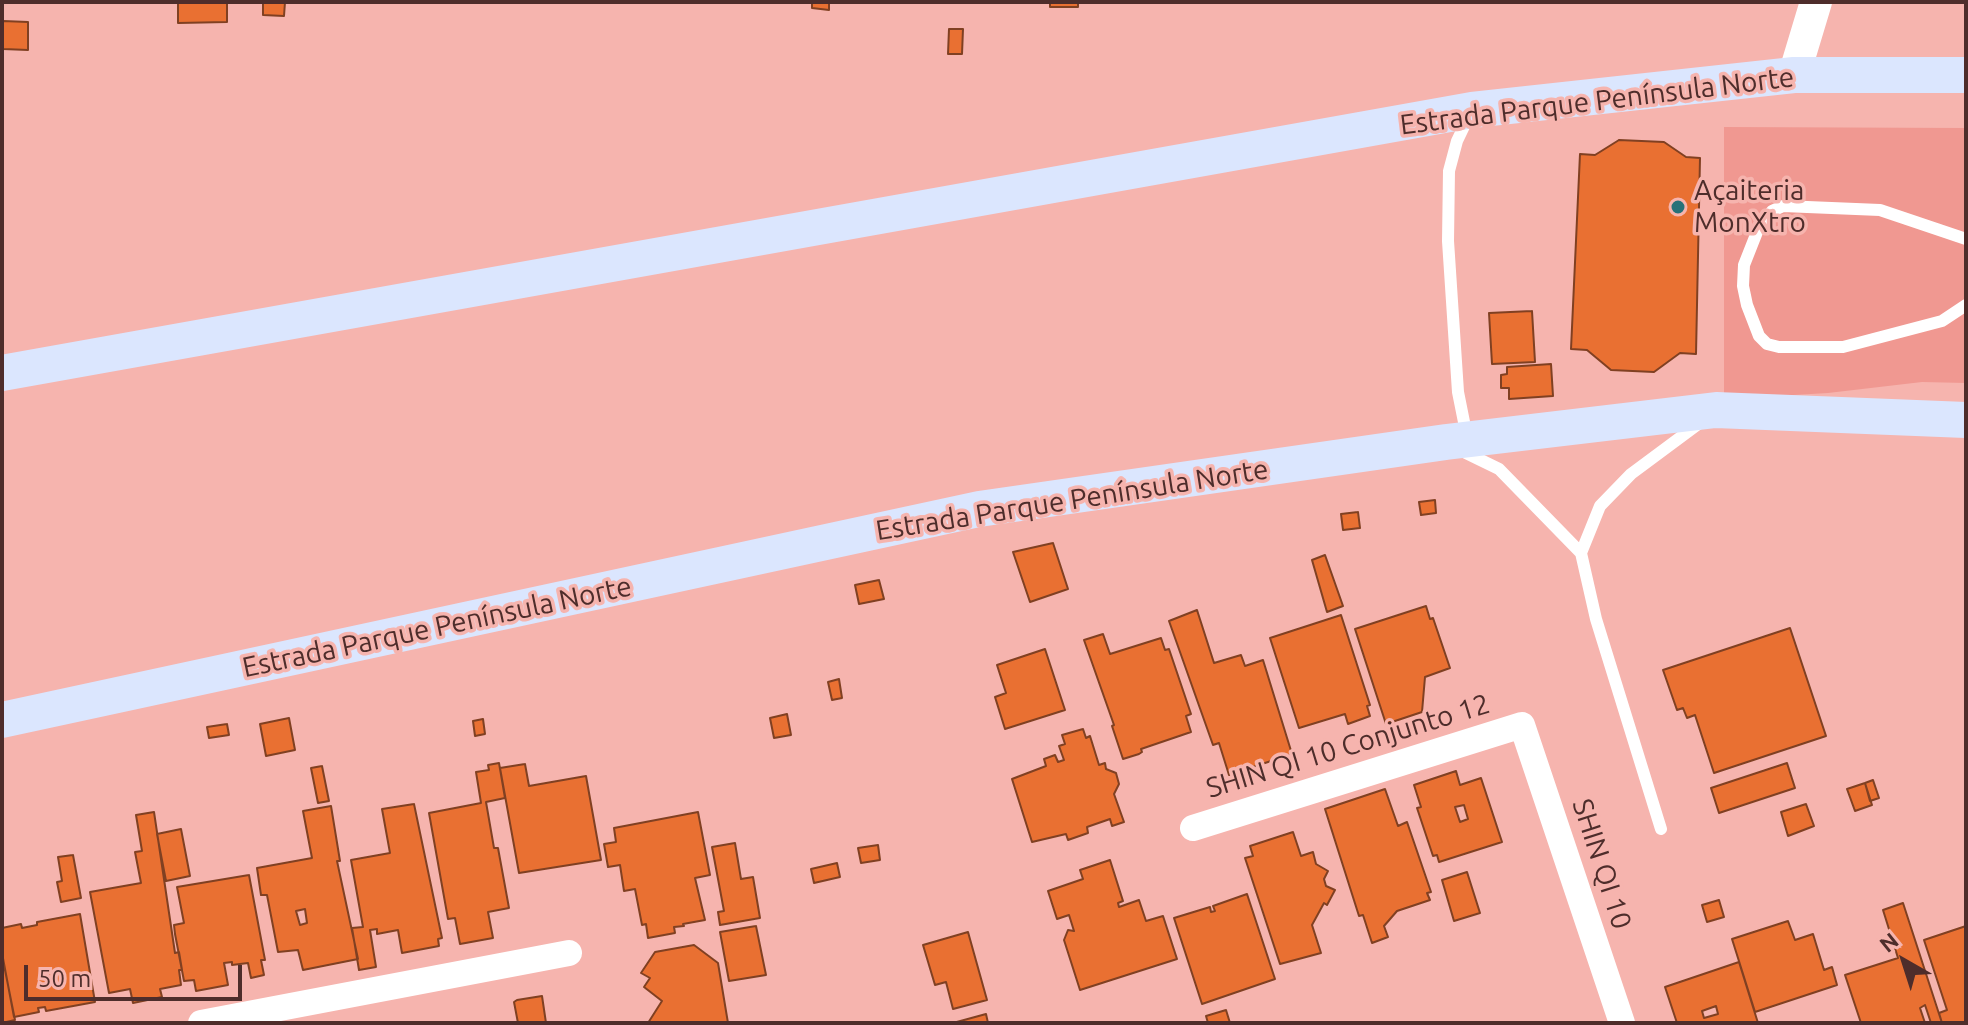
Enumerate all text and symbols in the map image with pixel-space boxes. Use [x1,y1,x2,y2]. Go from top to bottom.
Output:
street label: Estrada Parque Península Norte [1398,60,1796,142]
place label: Açaiteria MonXtro [1694,174,1806,240]
marker: Açaiteria MonXtro [1669,198,1687,216]
street label: Estrada Parque Península Norte [873,452,1271,548]
street label: Estrada Parque Península Norte [239,569,635,685]
street label: SHIN QI 10 Conjunto 12 [1202,687,1494,805]
street label: SHIN QI 10 [1565,795,1639,933]
north arrow [1864,921,1944,1001]
text: N [1874,927,1903,957]
scale bar [28,949,246,999]
text: 50 m [38,965,91,992]

